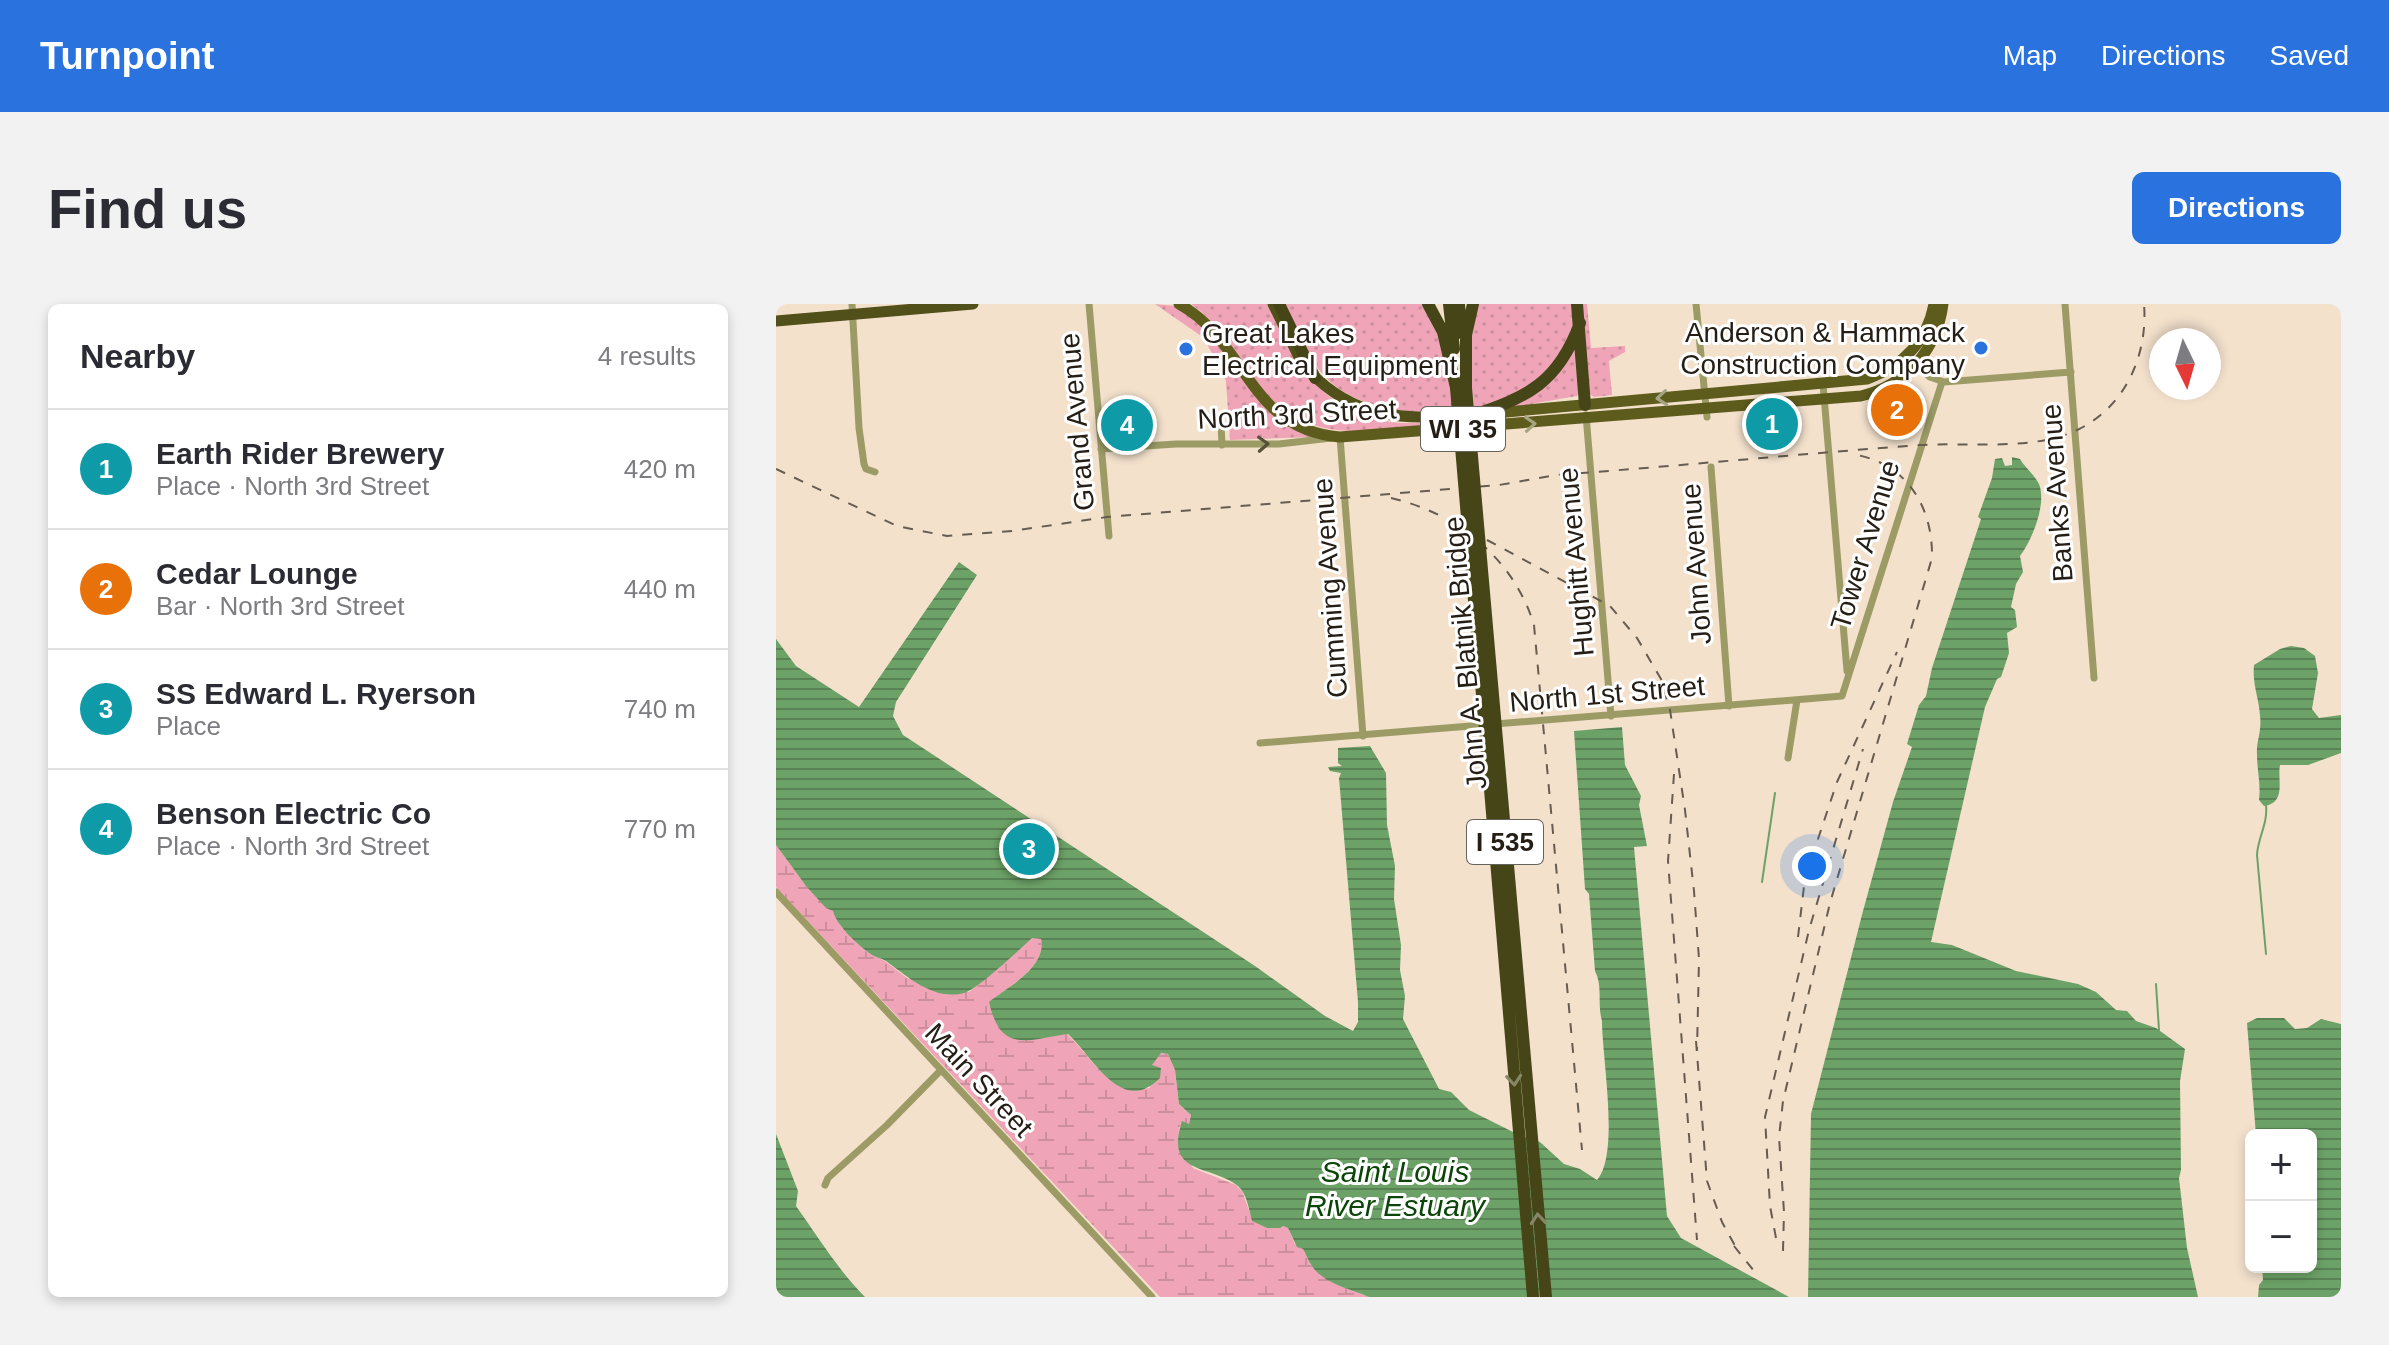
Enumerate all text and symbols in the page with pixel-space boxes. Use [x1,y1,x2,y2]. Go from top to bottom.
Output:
text: Turnpoint [40,35,214,77]
text: Map [2003,40,2057,71]
text: Directions [2101,40,2226,71]
text: Saved [2270,40,2349,71]
button: Directions [2132,172,2341,244]
text: Find us [48,177,247,240]
place label: Anderson & Hammack Construction Company [1680,317,1966,380]
place label: Great Lakes Electrical Equipment [1202,318,1457,381]
north arrow [2149,328,2221,400]
street label: Grand Avenue [1054,332,1100,512]
text: Nearby [80,337,195,375]
marker: Anderson & Hammack Construction Company [1972,339,1990,357]
marker: Great Lakes Electrical Equipment [1177,340,1195,358]
text: 4 results [598,341,696,371]
pin: 2 [1871,380,1923,440]
one-way arrow [1655,390,1668,407]
street label: North 3rd Street [1197,393,1397,435]
pin: 1 [1746,394,1798,454]
pin: 4 [1101,395,1153,455]
street label: Banks Avenue [2035,403,2079,583]
road number: WI 35 [1421,407,1505,451]
one-way arrow [1524,416,1537,433]
one-way arrow [1257,436,1270,453]
text: Earth Rider Brewery [156,437,444,470]
text: 1 [99,454,113,484]
text: 420 m [624,454,696,484]
street label: Tower Avenue [1825,457,1905,633]
street label: Hughitt Avenue [1552,466,1600,658]
text: Place · North 3rd Street [156,471,429,501]
street label: Cumming Avenue [1307,477,1353,699]
street label: John Avenue [1675,482,1717,646]
street label: John A. Blatnik Bridge [1438,515,1492,791]
text: Cedar Lounge [156,557,358,590]
text: 2 [99,574,113,604]
text: 440 m [624,574,696,604]
text: Bar · North 3rd Street [156,591,405,621]
street label: North 1st Street [1508,670,1706,718]
text: SS Edward L. Ryerson [156,677,476,710]
text: 3 [99,694,113,724]
text: 740 m [624,694,696,724]
text: Place [156,711,221,741]
text: Benson Electric Co [156,797,431,830]
text: 4 [99,814,113,844]
text: 770 m [624,814,696,844]
pin: 3 [1003,819,1055,879]
road number: I 535 [1467,820,1543,864]
text: Place · North 3rd Street [156,831,429,861]
your location [1792,846,1832,886]
street label: Main Street [919,1017,1039,1143]
one-way arrow [1505,1074,1522,1087]
map controls [2245,1129,2317,1273]
button: + [2245,1129,2317,1201]
water label: Saint Louis River Estuary [1305,1155,1487,1222]
button: − [2245,1201,2317,1273]
one-way arrow [1530,1212,1547,1225]

